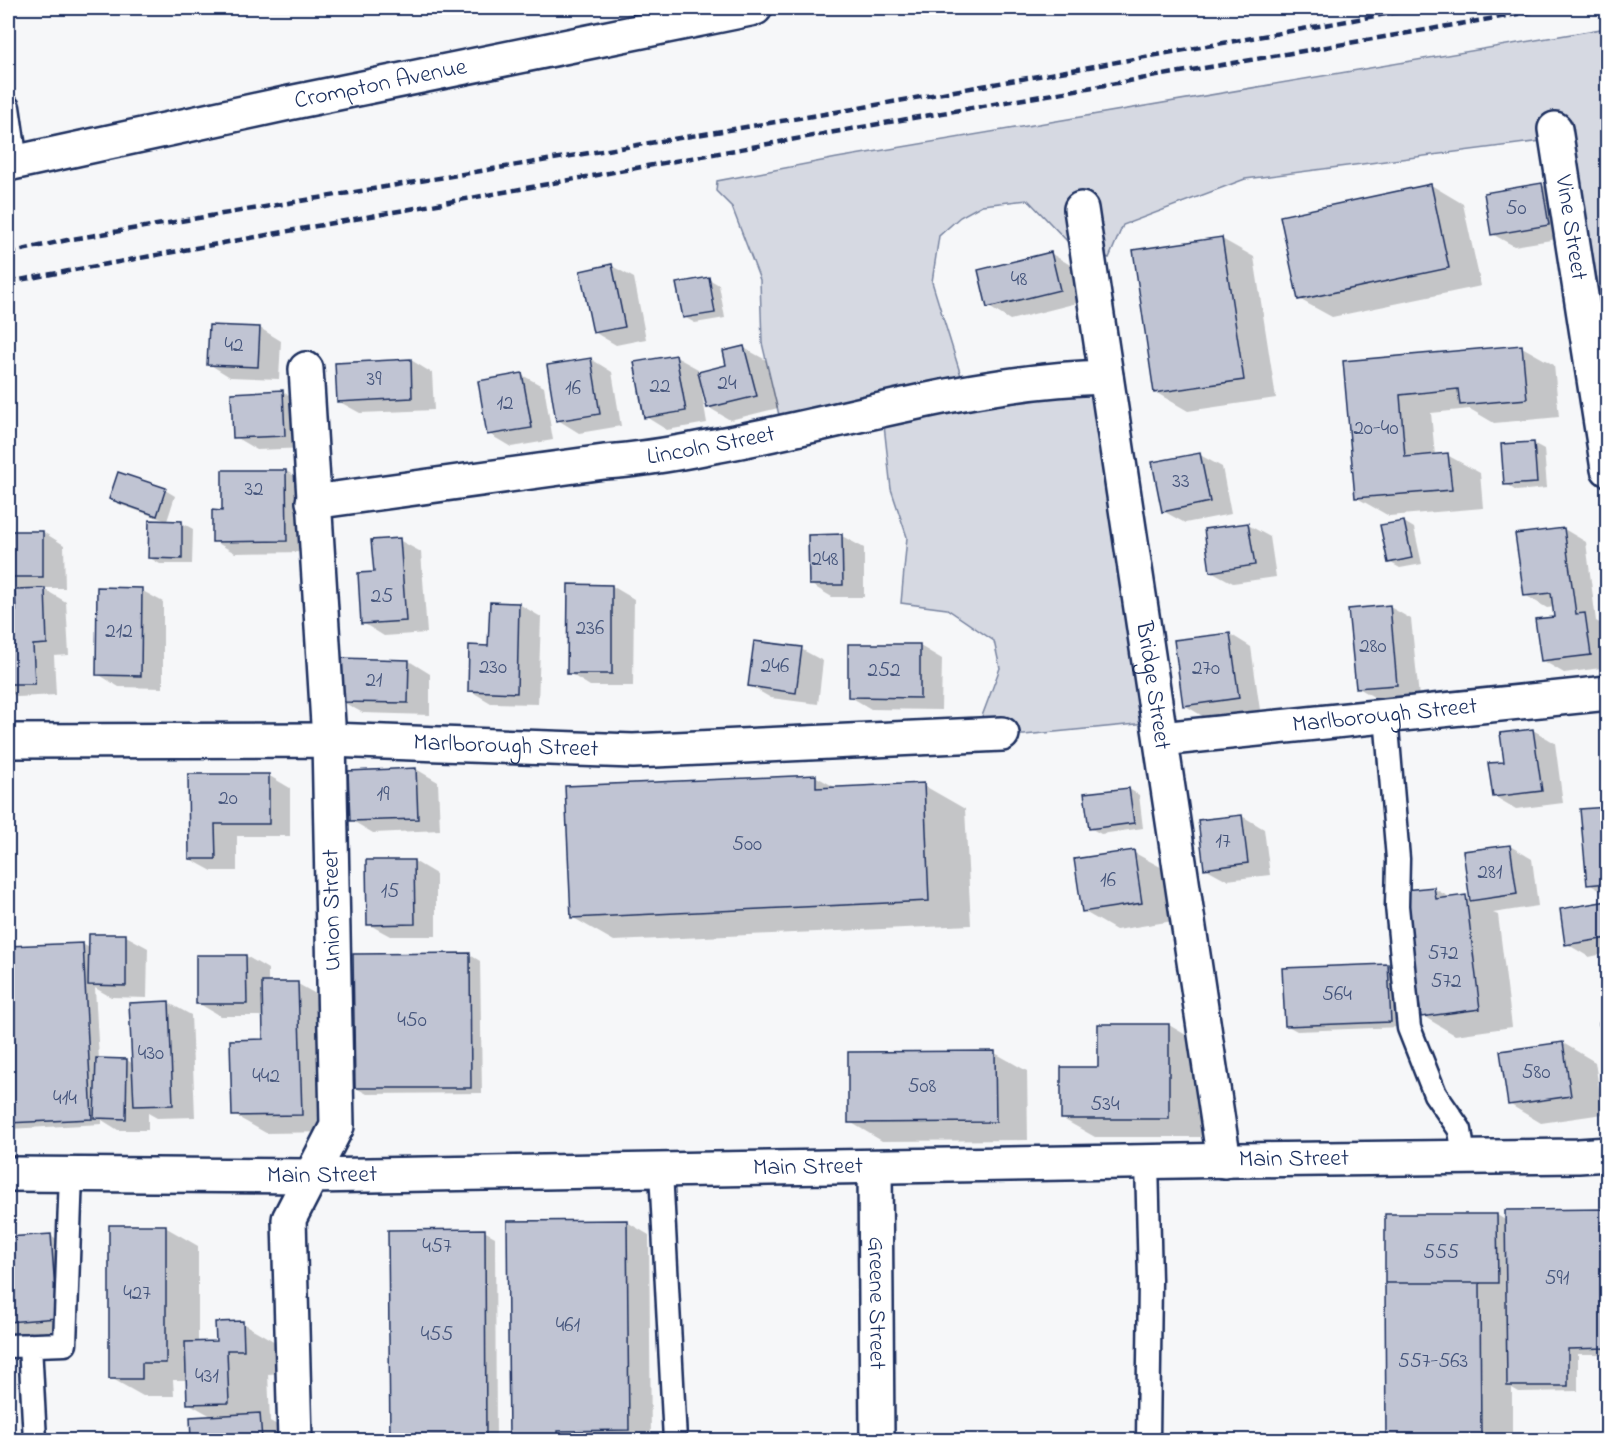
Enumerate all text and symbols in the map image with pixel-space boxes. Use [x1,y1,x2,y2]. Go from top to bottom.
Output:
street label: Crompton Avenue [291,50,470,119]
street label: Vine Street [1545,172,1596,283]
house number: 50 [1505,194,1527,224]
house number: 48 [1011,265,1027,295]
house number: 42 [224,331,244,361]
house number: 39 [367,365,382,395]
house number: 24 [717,369,737,399]
house number: 22 [650,372,670,402]
house number: 16 [565,374,581,404]
house number: 12 [496,389,514,419]
house number: 20-40 [1353,414,1399,444]
street label: Lincoln Street [645,417,778,475]
house number: 33 [1172,467,1190,497]
house number: 32 [244,475,264,505]
house number: 248 [812,545,839,575]
house number: 25 [371,582,393,612]
house number: 236 [576,614,604,644]
house number: 212 [105,617,133,647]
street label: Bridge Street [1126,618,1180,752]
house number: 280 [1359,632,1387,662]
house number: 246 [761,652,789,682]
house number: 230 [479,653,507,683]
house number: 270 [1192,654,1220,684]
house number: 252 [868,656,900,686]
house number: 21 [365,666,383,696]
street label: Marlborough Street [1291,689,1479,743]
street label: Marlborough Street [412,726,599,767]
house number: 19 [377,780,390,810]
house number: 20 [218,784,238,814]
house number: 17 [1215,827,1231,857]
house number: 500 [732,830,762,860]
street label: Union Street [314,849,352,971]
house number: 281 [1478,858,1503,888]
house number: 16 [1100,866,1116,896]
house number: 15 [381,877,399,907]
house number: 572 [1427,939,1459,969]
house number: 572 [1430,967,1462,997]
house number: 564 [1322,980,1352,1010]
house number: 450 [397,1006,427,1036]
house number: 430 [138,1039,164,1069]
house number: 580 [1522,1058,1550,1088]
house number: 442 [252,1062,280,1092]
house number: 508 [908,1072,937,1102]
house number: 414 [53,1084,77,1114]
house number: 534 [1090,1090,1120,1120]
street label: Main Street [1239,1141,1349,1178]
street label: Main Street [752,1149,863,1186]
street label: Main Street [267,1157,377,1194]
house number: 457 [422,1232,452,1262]
street label: Greene Street [858,1236,894,1370]
house number: 555 [1423,1238,1459,1268]
house number: 591 [1544,1264,1570,1294]
house number: 427 [123,1279,151,1309]
house number: 461 [556,1311,581,1341]
house number: 455 [421,1320,453,1350]
house number: 557-563 [1398,1347,1468,1377]
house number: 431 [195,1362,219,1392]

